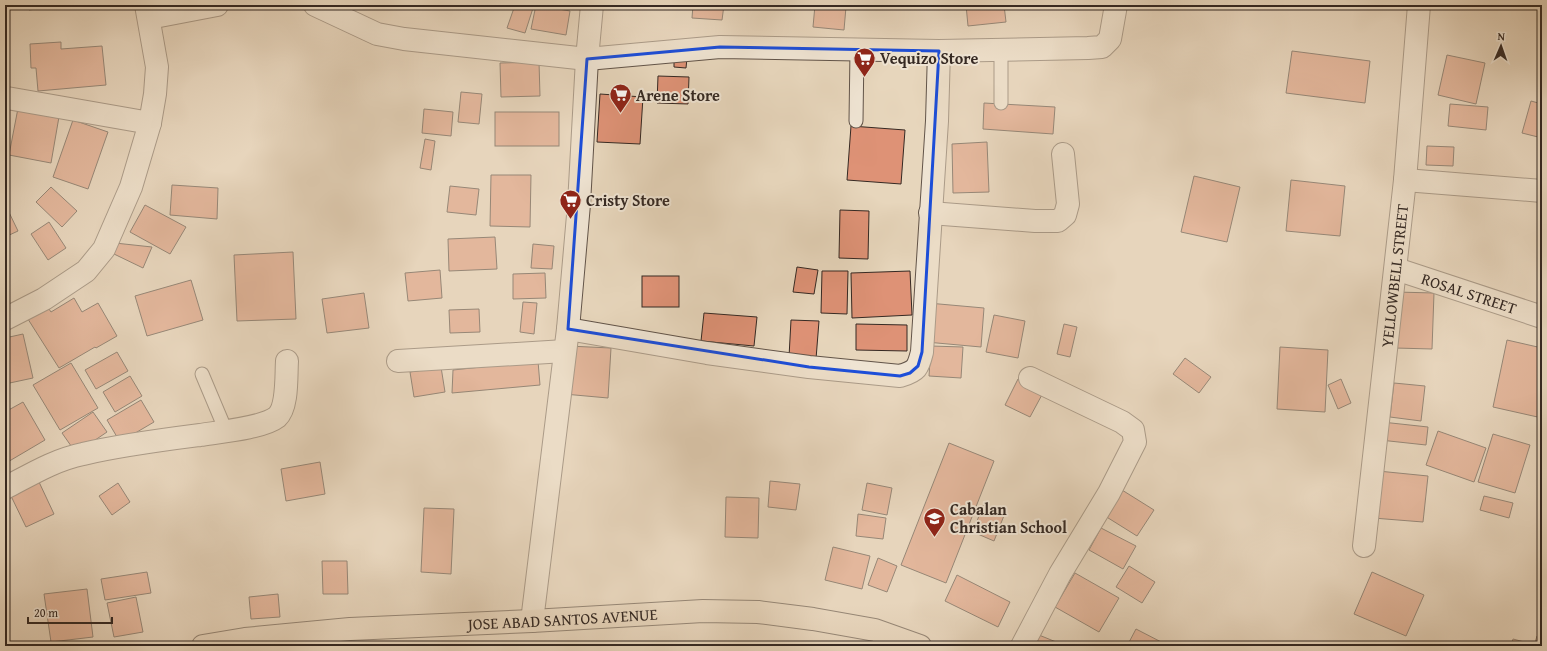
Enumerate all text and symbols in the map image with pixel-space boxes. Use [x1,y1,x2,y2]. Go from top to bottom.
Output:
north arrow [1481,26,1521,66]
text: N [1497,28,1506,44]
supermarket icon: Vequizo Store [852,45,878,78]
place label: Vequizo Store [880,46,978,70]
supermarket icon: Arene Store [607,82,633,115]
place label: Arene Store [636,83,720,107]
supermarket icon: Cristy Store [557,187,583,220]
place label: Cristy Store [586,188,670,212]
street label: YELLOWBELL STREET [1374,203,1414,349]
street label: ROSAL STREET [1418,266,1520,320]
place label: Cabalan Christian School [950,497,1067,539]
school or university icon: Cabalan Christian School [922,505,948,538]
scale bar [28,599,112,625]
street label: JOSE ABAD SANTOS AVENUE [465,602,658,636]
text: 20 m [34,604,58,621]

